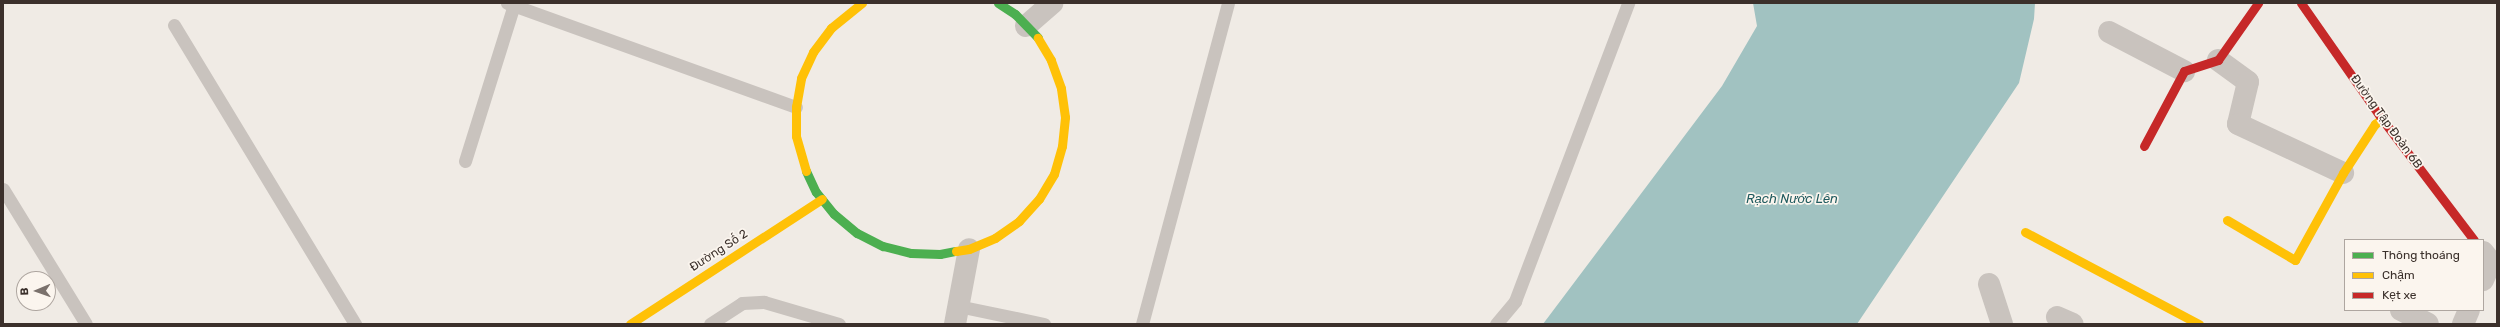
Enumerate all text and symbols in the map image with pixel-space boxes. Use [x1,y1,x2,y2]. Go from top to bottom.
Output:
street label: Đường Tập Đoàn 6B [2347,72,2425,172]
water label: Rạch Nước Lên [1746,191,1838,207]
street label: Đường Số 2 [687,227,751,275]
legend [2344,239,2484,311]
text: Thông thoáng [2382,248,2460,262]
text: Chậm [2382,268,2415,282]
north arrow [16,271,56,311]
text: B [18,287,31,296]
text: Kẹt xe [2382,288,2417,302]

